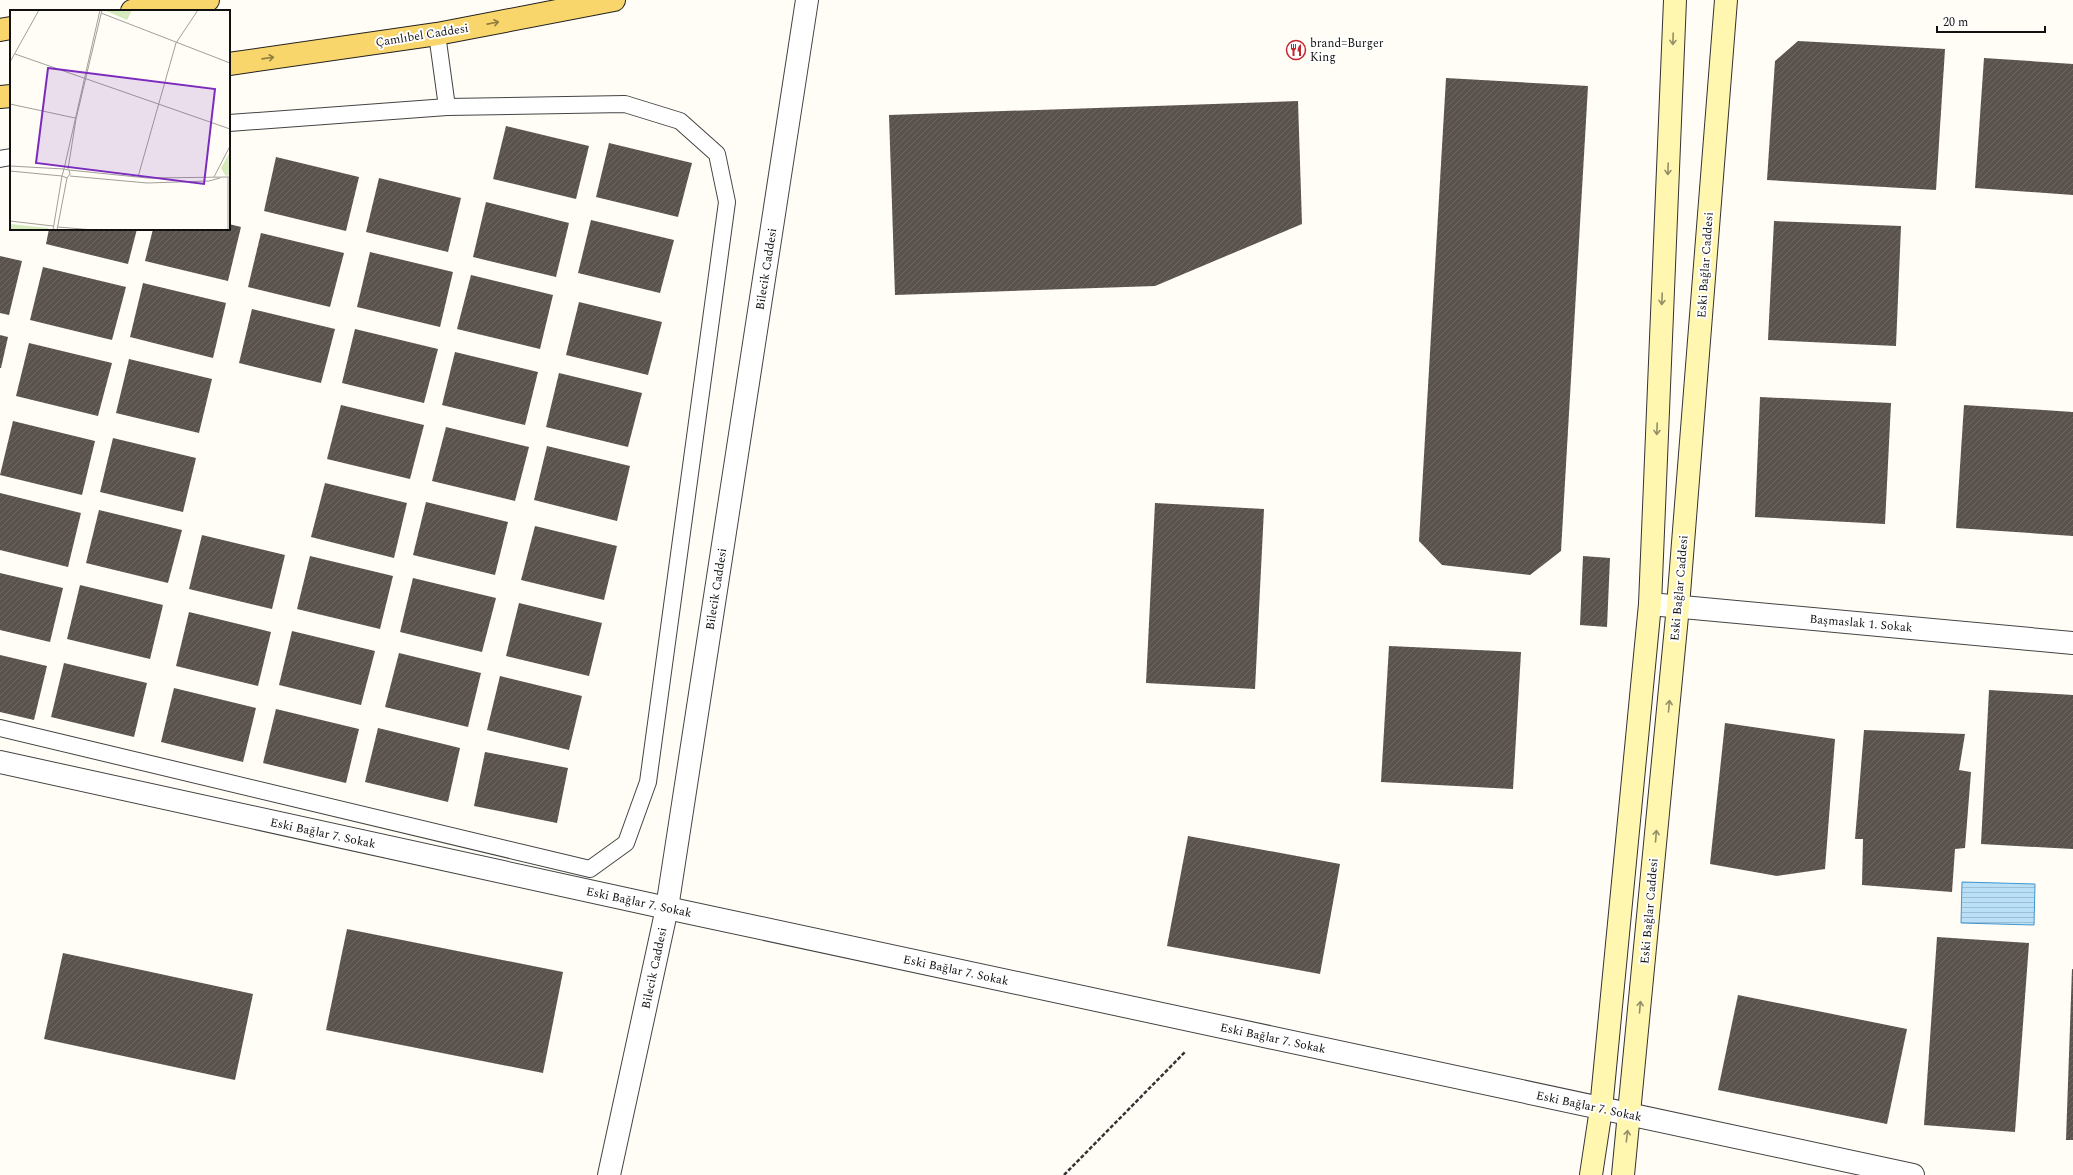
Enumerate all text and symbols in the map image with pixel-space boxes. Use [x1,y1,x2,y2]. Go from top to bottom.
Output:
scale bar [1937,8,2045,34]
inset map [10,10,230,230]
text: 20 m [1943,13,1968,32]
street label: Çamlıbel Caddesi [374,19,470,52]
one-way arrow [486,19,499,27]
one-way arrow [1670,32,1677,45]
place label: brand=Burger King [1310,34,1384,67]
restaurant icon: brand=Burger King [1285,39,1307,61]
one-way arrow [261,54,274,62]
one-way arrow [1664,162,1672,175]
street label: Eski Bağlar Caddesi [1692,211,1719,319]
street label: Bilecik Caddesi [751,226,782,312]
one-way arrow [1659,292,1666,305]
one-way arrow [1653,422,1661,435]
street label: Eski Bağlar Caddesi [1665,534,1694,642]
street label: Bilecik Caddesi [701,546,732,632]
street label: Başmaslak 1. Sokak [1809,610,1914,637]
one-way arrow [1665,700,1672,713]
street label: Eski Bağlar 7. Sokak [268,813,378,854]
one-way arrow [1653,830,1660,843]
street label: Eski Bağlar Caddesi [1635,857,1664,965]
street label: Eski Bağlar 7. Sokak [584,882,694,923]
street label: Bilecik Caddesi [637,925,672,1011]
street label: Eski Bağlar 7. Sokak [901,950,1011,991]
one-way arrow [1636,1001,1644,1014]
street label: Eski Bağlar 7. Sokak [1218,1018,1328,1059]
street label: Eski Bağlar 7. Sokak [1534,1086,1644,1127]
one-way arrow [1623,1130,1631,1143]

